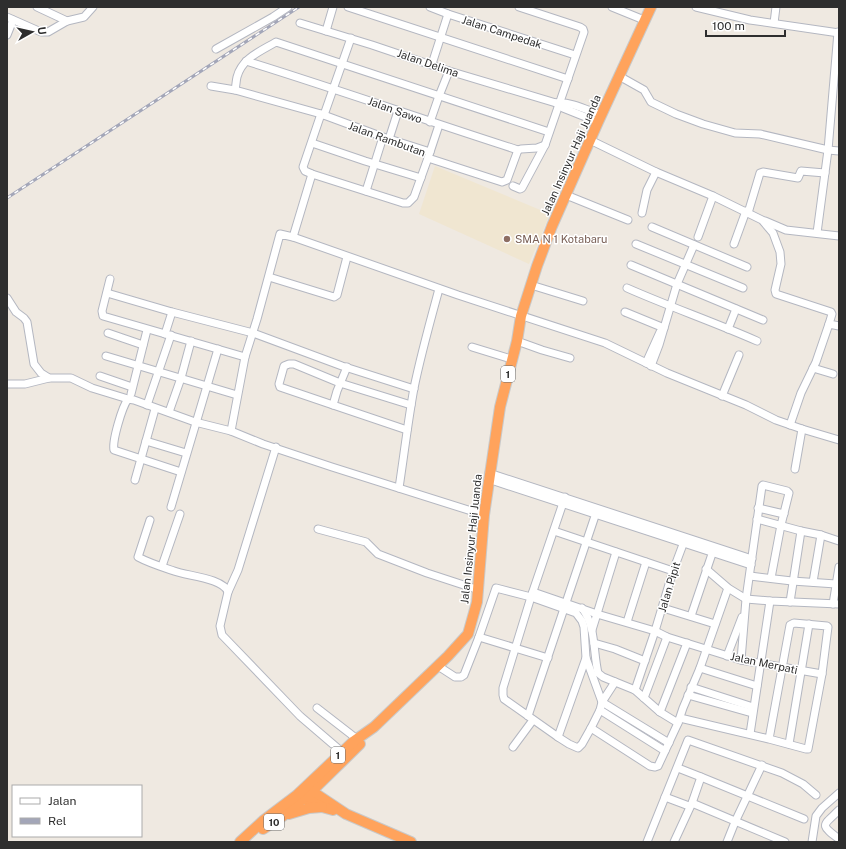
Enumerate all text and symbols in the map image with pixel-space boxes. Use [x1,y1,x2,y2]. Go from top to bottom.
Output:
north arrow [12,12,52,52]
scale bar [706,12,785,38]
street label: Jalan Campedak [460,13,544,51]
text: 100 m [712,19,745,33]
text: U [35,26,48,35]
street label: Jalan Delima [396,47,460,79]
street label: Jalan Insinyur Haji Juanda [539,93,603,217]
street label: Jalan Sawo [366,95,424,125]
street label: Jalan Rambutan [347,119,427,159]
place label: SMA N 1 Kotabaru [515,233,607,245]
marker: SMA N 1 Kotabaru [502,234,512,244]
road number: 1 [501,366,515,382]
street label: Jalan Insinyur Haji Juanda [458,473,484,605]
street label: Jalan Pipit [656,560,682,614]
street label: Jalan Merpati [729,650,799,676]
road number: 1 [331,747,345,763]
legend [12,785,142,837]
text: Jalan [48,794,77,808]
text: Rel [48,814,67,828]
road number: 10 [264,814,284,830]

